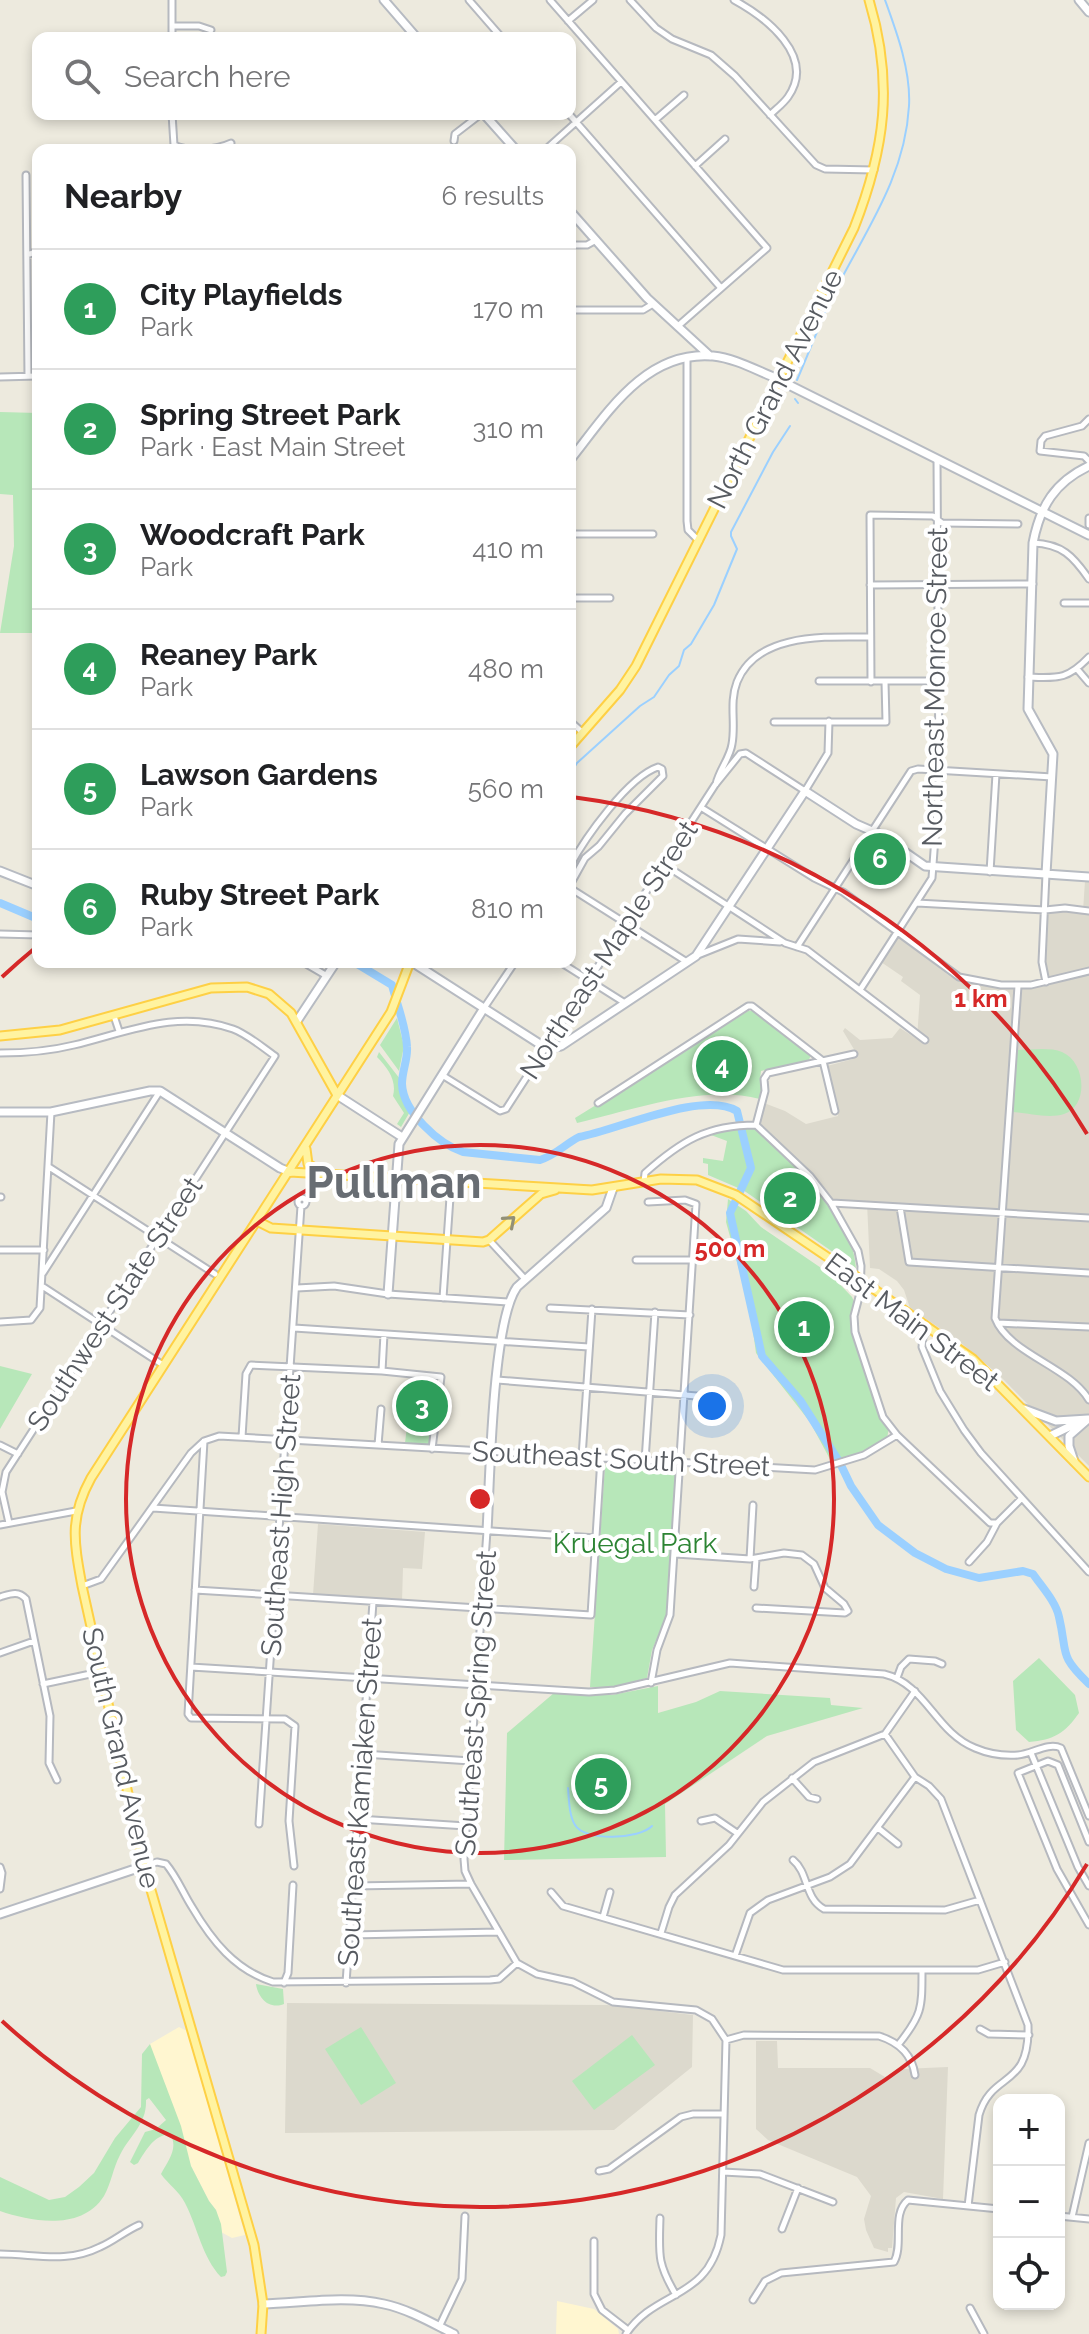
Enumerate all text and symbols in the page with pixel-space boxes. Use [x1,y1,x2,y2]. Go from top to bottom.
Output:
search box [32,32,576,120]
icon: search [60,54,104,98]
text: Search here [124,59,291,94]
text: Nearby [64,176,182,216]
text: 6 results [441,181,544,211]
street label: North Grand Avenue [700,264,850,514]
text: City Playfields [140,277,343,312]
text: 1 [84,294,96,324]
text: 170 m [473,294,544,324]
text: Park [140,312,193,342]
text: Spring Street Park [140,397,400,432]
text: 2 [83,414,97,444]
text: 310 m [473,414,544,444]
text: Park · East Main Street [140,432,405,462]
text: Woodcraft Park [140,517,365,552]
street label: Northeast Monroe Street [916,526,954,847]
text: 3 [83,534,97,564]
text: 410 m [472,534,544,564]
text: Park [140,552,193,582]
text: Reaney Park [140,637,317,672]
text: 4 [83,654,97,684]
text: 480 m [468,654,544,684]
text: Park [140,672,193,702]
text: Lawson Gardens [140,757,378,792]
text: 5 [83,774,97,804]
text: 560 m [468,774,544,804]
text: Park [140,792,193,822]
street label: Northeast Maple Street [513,814,705,1085]
pin: 6 [854,829,906,889]
text: Ruby Street Park [140,877,379,912]
text: 6 [82,894,98,924]
text: 810 m [471,894,544,924]
text: Park [140,912,193,942]
text: 1 km [954,984,1008,1013]
pin: 4 [696,1036,748,1096]
district label: Pullman [306,1157,482,1208]
pin: 2 [764,1168,816,1228]
street label: Southwest State Street [21,1170,210,1437]
one-way arrow [501,1217,516,1231]
text: 500 m [695,1234,765,1263]
street label: East Main Street [819,1246,1006,1398]
pin: 1 [778,1297,830,1357]
street label: Southeast High Street [255,1372,307,1657]
pin: 3 [396,1376,448,1436]
your location [692,1386,732,1426]
street label: Southeast South Street [471,1435,772,1483]
centre of rings [466,1485,494,1513]
park label: Kruegal Park [553,1527,717,1560]
street label: Southeast Spring Street [449,1548,503,1857]
street label: Southeast Kamiaken Street [331,1616,389,1968]
street label: South Grand Avenue [75,1624,167,1892]
pin: 5 [575,1754,627,1814]
map controls [993,2094,1065,2310]
button: + [993,2094,1065,2166]
button: − [993,2166,1065,2238]
button: locate [993,2238,1065,2310]

